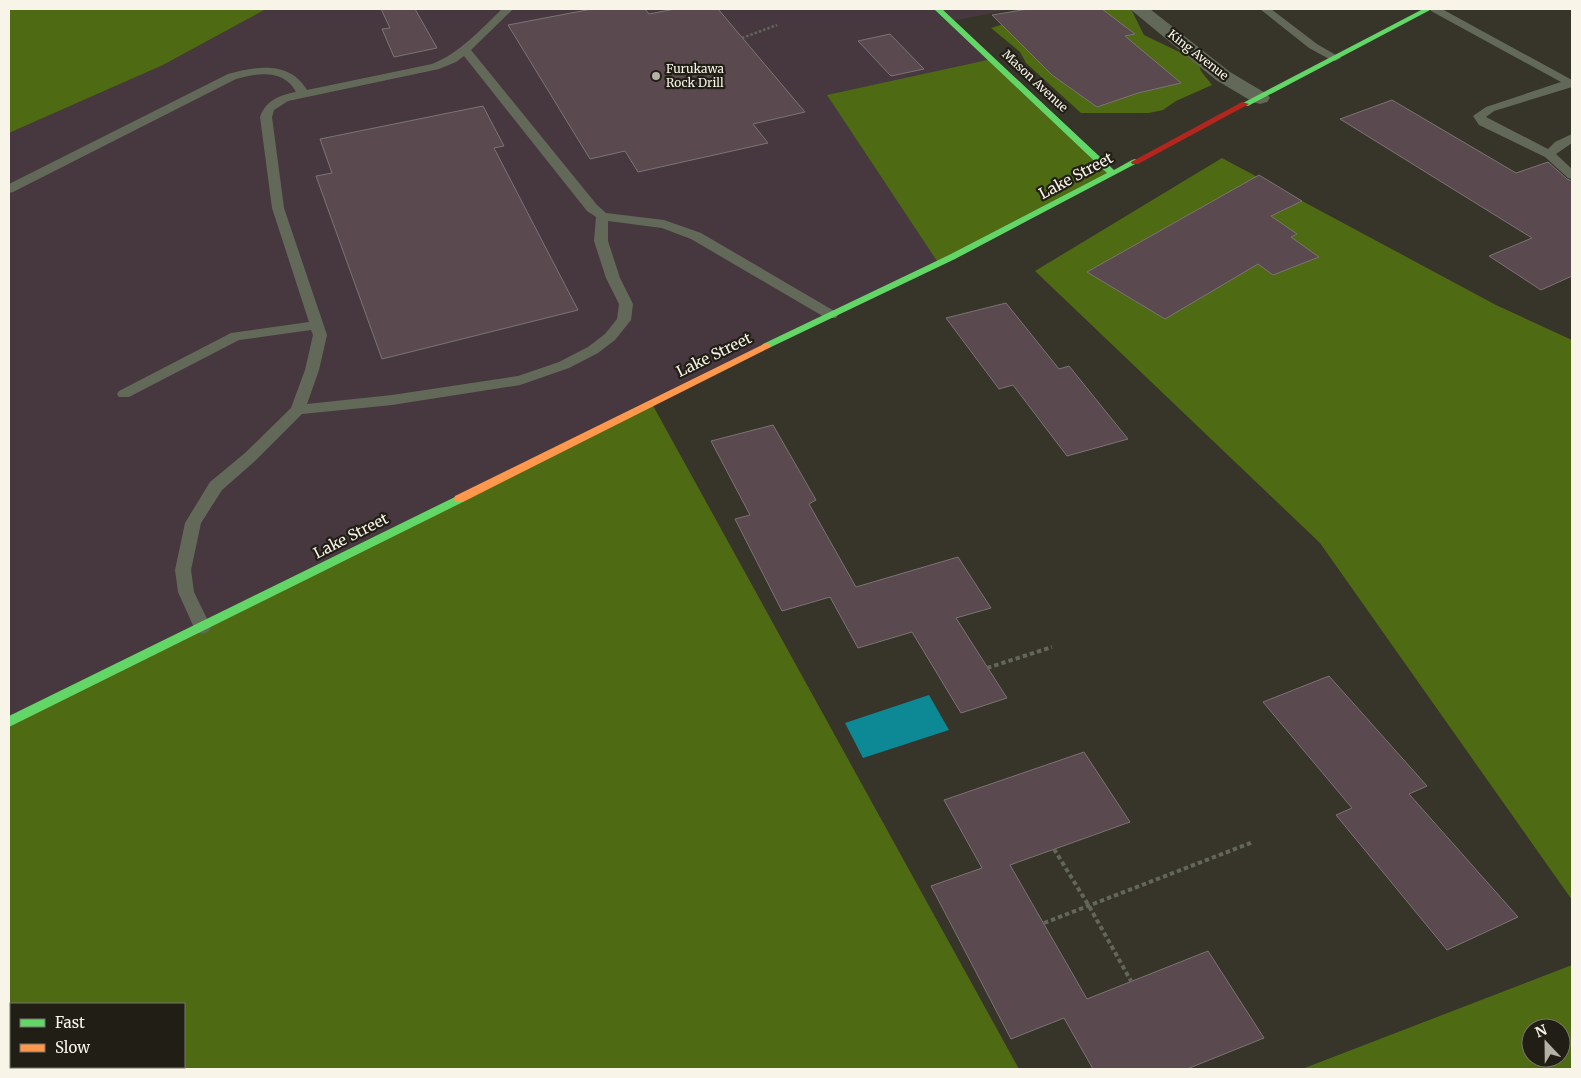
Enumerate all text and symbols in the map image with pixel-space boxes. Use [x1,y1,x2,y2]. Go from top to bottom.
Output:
street label: King Avenue [1165,26,1232,83]
street label: Mason Avenue [999,46,1071,115]
place label: Furukawa Rock Drill [666,61,724,90]
marker: Furukawa Rock Drill [650,70,662,82]
street label: Lake Street [1035,148,1116,203]
street label: Lake Street [673,328,755,381]
street label: Lake Street [310,509,391,562]
legend [10,1003,185,1068]
text: Fast [55,1013,85,1032]
north arrow [1521,1018,1571,1068]
text: N [1533,1021,1550,1041]
text: Slow [55,1038,90,1057]

